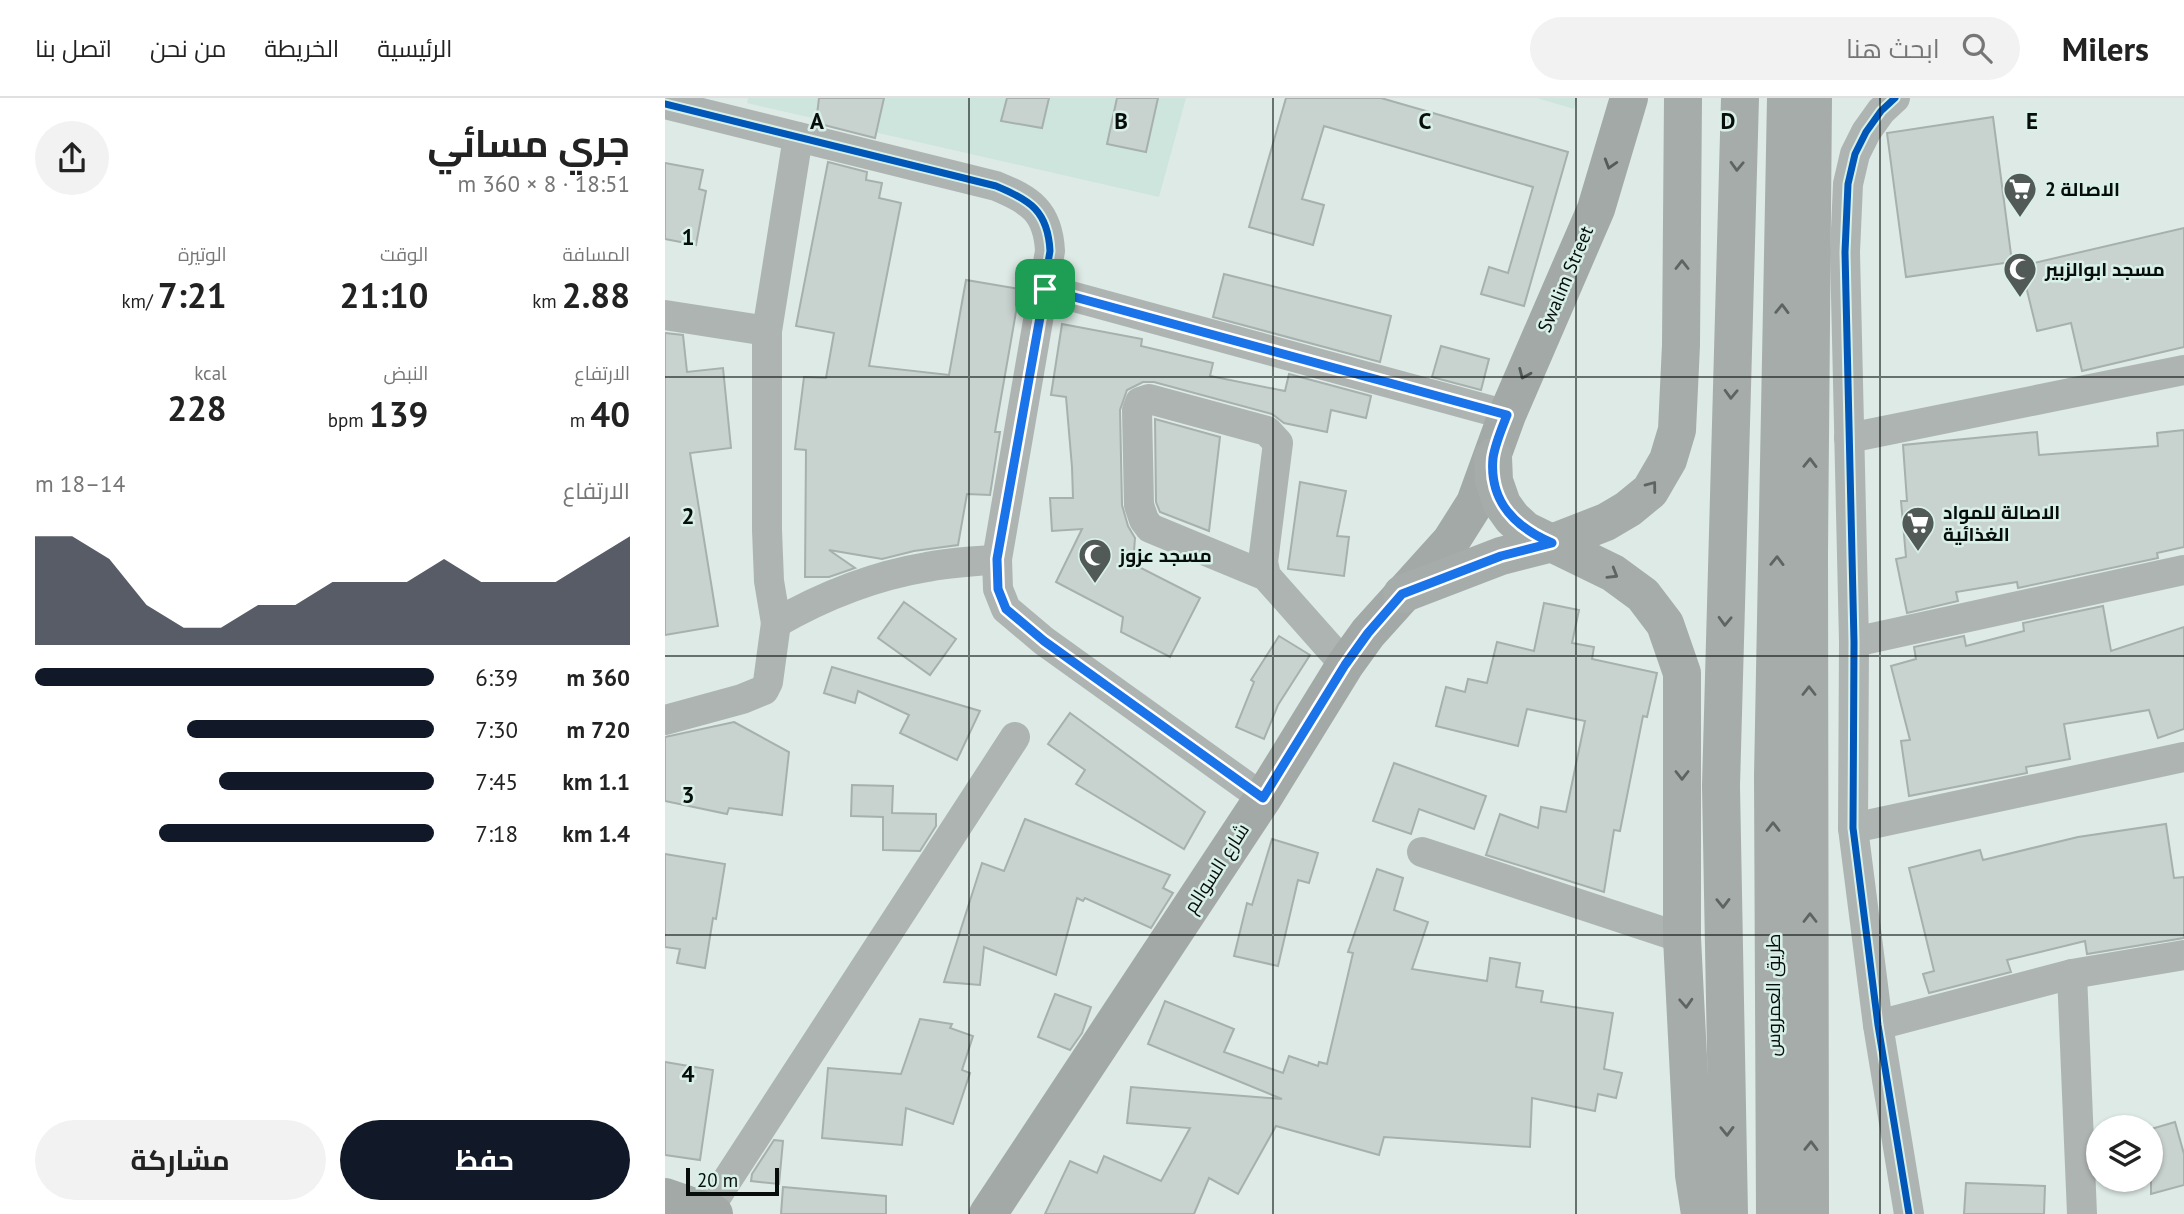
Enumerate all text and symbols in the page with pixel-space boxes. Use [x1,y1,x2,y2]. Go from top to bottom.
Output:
search box [1530,17,2020,80]
text: Milers [2062,27,2149,70]
icon: search [1958,29,1996,67]
text: ابحث هنا [1846,32,1940,65]
text: اتصل بنا [35,33,112,64]
text: من نحن [150,33,226,64]
text: الخريطة [264,33,339,64]
text: الرئيسية [377,33,453,64]
text: A [810,106,824,135]
text: B [1114,106,1128,135]
text: C [1419,106,1432,135]
text: D [1721,106,1735,135]
text: E [2026,106,2038,135]
text: جري مسائي [427,118,630,167]
button: share [35,121,109,195]
one-way arrow [1603,157,1618,169]
one-way arrow [1730,161,1745,172]
text: 18:51 · 8 × 360 m [457,169,630,198]
supermarket icon: الاصالة 2 [2001,170,2039,219]
place label: الاصالة 2 [2045,177,2120,201]
text: 1 [681,222,695,251]
street label: Swalim Street [1532,222,1598,336]
text: الوتيرة [178,242,227,266]
text: الوقت [380,242,428,266]
text: المسافة [562,242,630,266]
mosque icon: مسجد ابوالزبير [2001,250,2039,299]
place label: مسجد ابوالزبير [2044,257,2165,281]
pin [1015,259,1075,319]
one-way arrow [1674,259,1689,270]
icon: arrive [1026,270,1064,308]
text: 7:21 [158,272,227,318]
text: 21:10 [340,272,428,318]
text: 2.88 [562,272,630,318]
text: /km [121,289,158,313]
text: km [532,289,562,313]
one-way arrow [1774,303,1790,314]
text: kcal [194,361,227,385]
text: النبض [384,361,428,385]
text: الارتفاع [574,361,630,385]
one-way arrow [1518,367,1532,379]
text: 228 [167,385,227,431]
one-way arrow [1724,388,1739,399]
text: 139 [369,391,428,437]
text: 40 [590,391,630,437]
text: bpm [328,408,369,432]
text: m [570,408,590,432]
one-way arrow [1802,458,1818,468]
text: 14–18 m [35,469,125,498]
text: الارتفاع [563,476,630,505]
one-way arrow [1644,481,1656,494]
place label: الاصالة للمواد الغذائية [1943,500,2060,546]
text: 2 [681,501,695,530]
supermarket icon: الاصالة للمواد الغذائية [1899,504,1937,553]
mosque icon: مسجد عزوز [1076,536,1114,585]
place label: مسجد عزوز [1118,543,1212,568]
one-way arrow [1769,555,1785,566]
one-way arrow [1605,566,1618,579]
one-way arrow [1718,616,1733,627]
text: 6:39 [475,663,518,692]
text: 360 m [567,663,630,692]
one-way arrow [1801,685,1817,696]
text: 7:30 [475,715,518,744]
text: 720 m [567,715,630,744]
text: 7:45 [475,767,518,796]
text: 1.1 km [563,767,630,796]
one-way arrow [1674,771,1690,781]
text: 3 [681,780,695,809]
text: 7:18 [475,819,518,848]
text: 1.4 km [563,819,630,848]
street label: شارع السوالم [1178,819,1256,919]
one-way arrow [1765,822,1781,832]
one-way arrow [1715,898,1731,909]
one-way arrow [1802,913,1818,923]
street label: طريق العمروس [1761,934,1786,1056]
one-way arrow [1678,997,1693,1008]
text: 4 [681,1059,695,1088]
map controls [2086,1115,2163,1192]
button: layers [2086,1115,2163,1192]
button: مشاركة [35,1120,326,1200]
button: حفظ [340,1120,630,1200]
one-way arrow [1719,1126,1735,1136]
one-way arrow [1803,1140,1819,1151]
scale bar [686,1165,779,1197]
text: 20 m [697,1168,738,1192]

